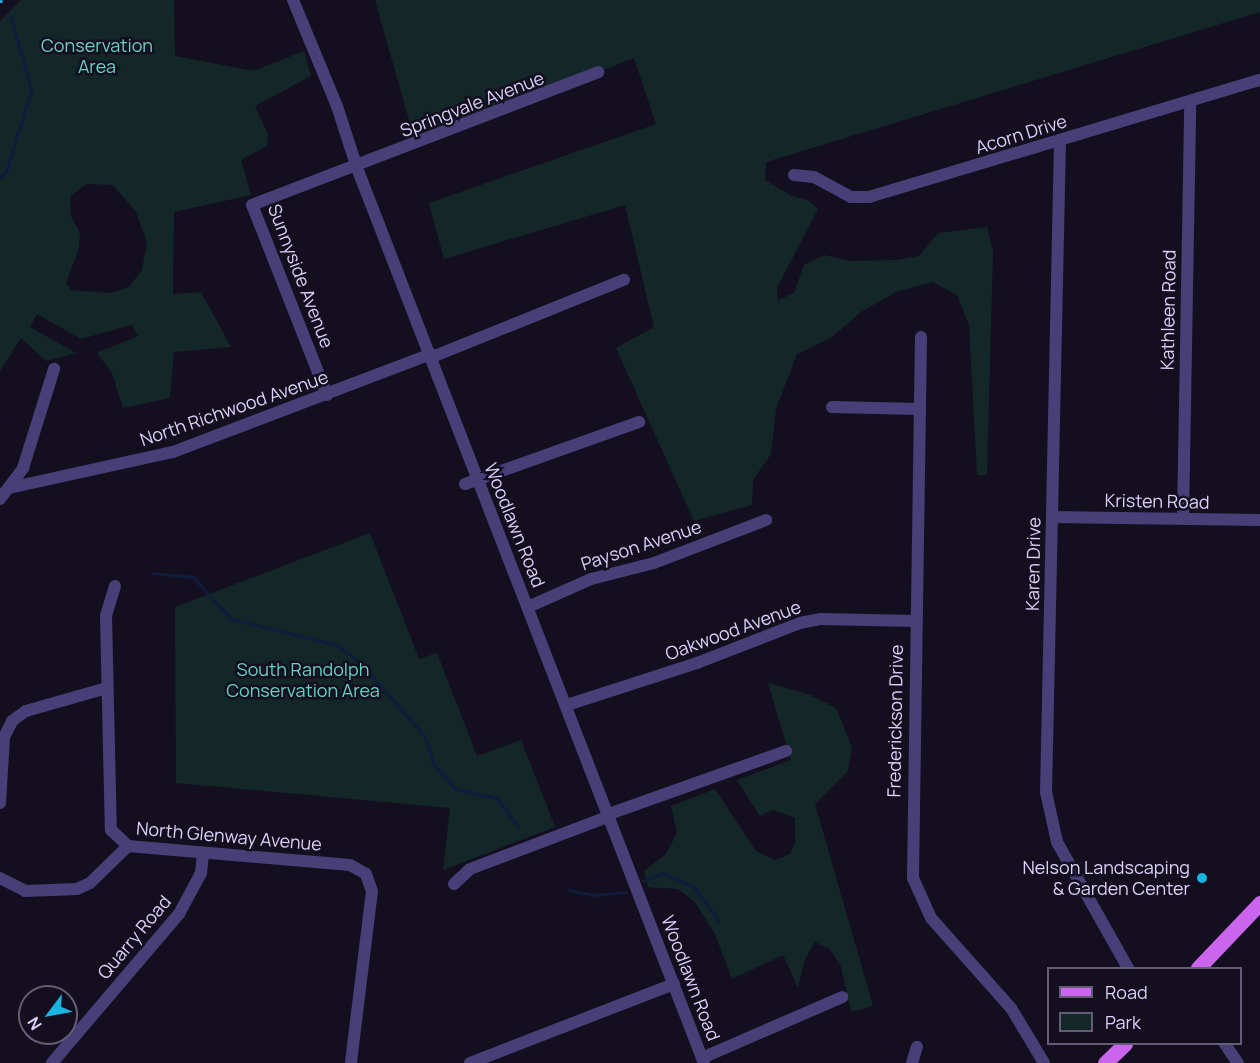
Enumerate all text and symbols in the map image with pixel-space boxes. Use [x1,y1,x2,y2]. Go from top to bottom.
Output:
park label: Conservation Area [41,35,153,78]
street label: Springvale Avenue [397,67,547,141]
street label: Acorn Drive [973,110,1069,158]
street label: Sunnyside Avenue [264,201,338,351]
street label: Kathleen Road [1156,250,1180,370]
street label: North Richwood Avenue [137,366,331,450]
street label: Woodlawn Road [480,460,550,590]
street label: Kristen Road [1104,489,1210,513]
street label: Payson Avenue [578,515,704,575]
street label: Karen Drive [1021,517,1045,611]
street label: Oakwood Avenue [662,595,804,665]
street label: Frederickson Drive [883,644,907,798]
park label: South Randolph Conservation Area [226,659,380,702]
street label: North Glenway Avenue [135,817,323,855]
place label: Nelson Landscaping & Garden Center [1023,857,1190,900]
marker: Nelson Landscaping & Garden Center [1195,871,1209,885]
street label: Quarry Road [93,891,175,983]
street label: Woodlawn Road [657,912,725,1044]
legend [1047,967,1242,1045]
text: Road [1105,980,1148,1004]
north arrow [18,985,78,1045]
text: Park [1105,1010,1141,1034]
text: N [22,1013,47,1034]

